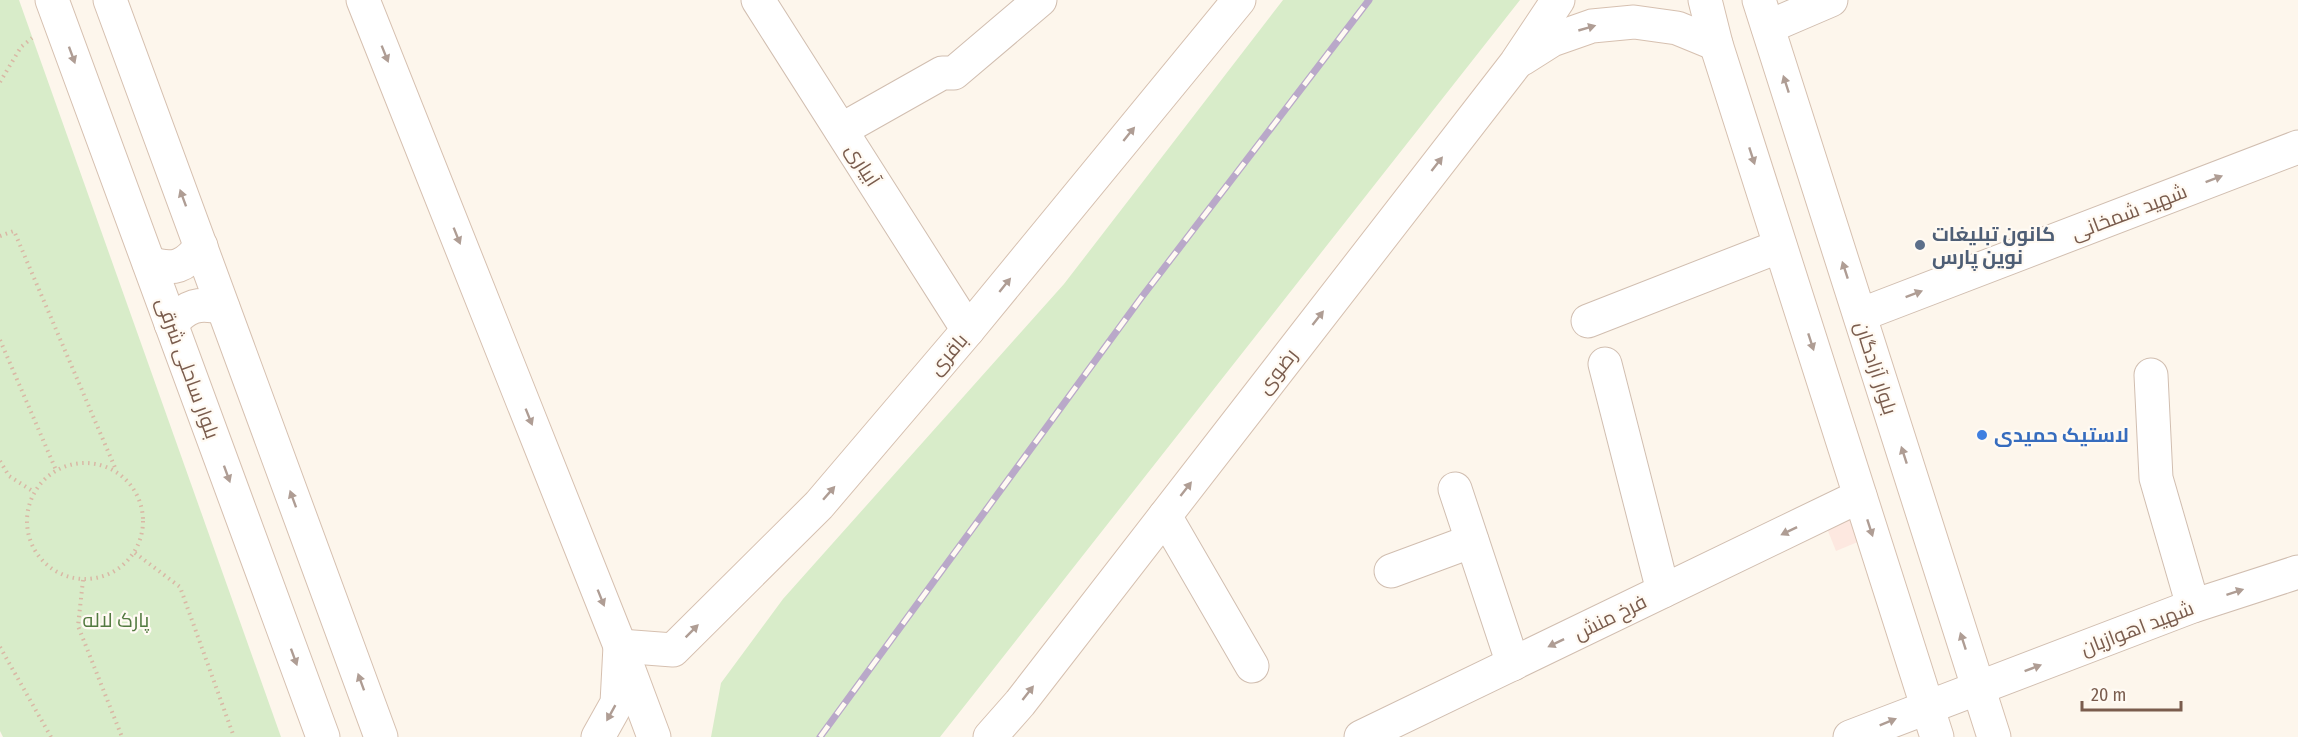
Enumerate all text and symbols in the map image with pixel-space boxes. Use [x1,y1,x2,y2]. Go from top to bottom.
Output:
one-way arrow [1578,23,1596,32]
one-way arrow [68,46,78,64]
one-way arrow [380,46,390,64]
one-way arrow [1781,75,1790,93]
one-way arrow [1122,127,1135,142]
street label: آبیاری [840,139,886,192]
one-way arrow [1748,147,1757,165]
one-way arrow [1431,156,1444,172]
one-way arrow [2205,174,2223,184]
street label: شهید شمخانی [2068,179,2191,246]
one-way arrow [177,189,187,207]
place label: کانون تبلیغات نوین پارس [1932,222,2055,271]
one-way arrow [452,227,462,245]
marker: کانون تبلیغات نوین پارس [1913,238,1927,252]
one-way arrow [1840,261,1849,279]
one-way arrow [999,277,1012,293]
one-way arrow [1905,289,1923,299]
street label: بلوار ساحلی شرقی [150,294,225,442]
one-way arrow [1312,310,1325,326]
street label: بلوار آزادگان [1849,318,1902,418]
street label: باقری [923,328,973,380]
one-way arrow [1807,333,1816,351]
street label: رضوی [1252,343,1303,399]
one-way arrow [524,408,534,426]
place label: لاستیک حمیدی [1994,423,2129,447]
marker: لاستیک حمیدی [1975,428,1989,442]
one-way arrow [1899,446,1908,464]
one-way arrow [222,466,232,484]
one-way arrow [1179,481,1192,497]
one-way arrow [822,486,835,501]
one-way arrow [288,490,298,508]
one-way arrow [1866,519,1875,537]
one-way arrow [1780,526,1797,535]
one-way arrow [2227,587,2245,596]
one-way arrow [597,589,606,607]
street label: فرخ منش [1570,589,1651,647]
street label: شهید اهوازیان [2077,595,2197,661]
park label: پارک لاله [83,608,150,633]
one-way arrow [684,625,698,639]
one-way arrow [1958,632,1968,650]
one-way arrow [1548,638,1565,647]
one-way arrow [289,649,299,667]
one-way arrow [2024,662,2042,672]
one-way arrow [355,673,365,691]
scale bar [2082,674,2181,712]
text: 20 m [2091,684,2126,706]
one-way arrow [1021,685,1033,700]
one-way arrow [606,705,616,722]
one-way arrow [1880,717,1898,727]

